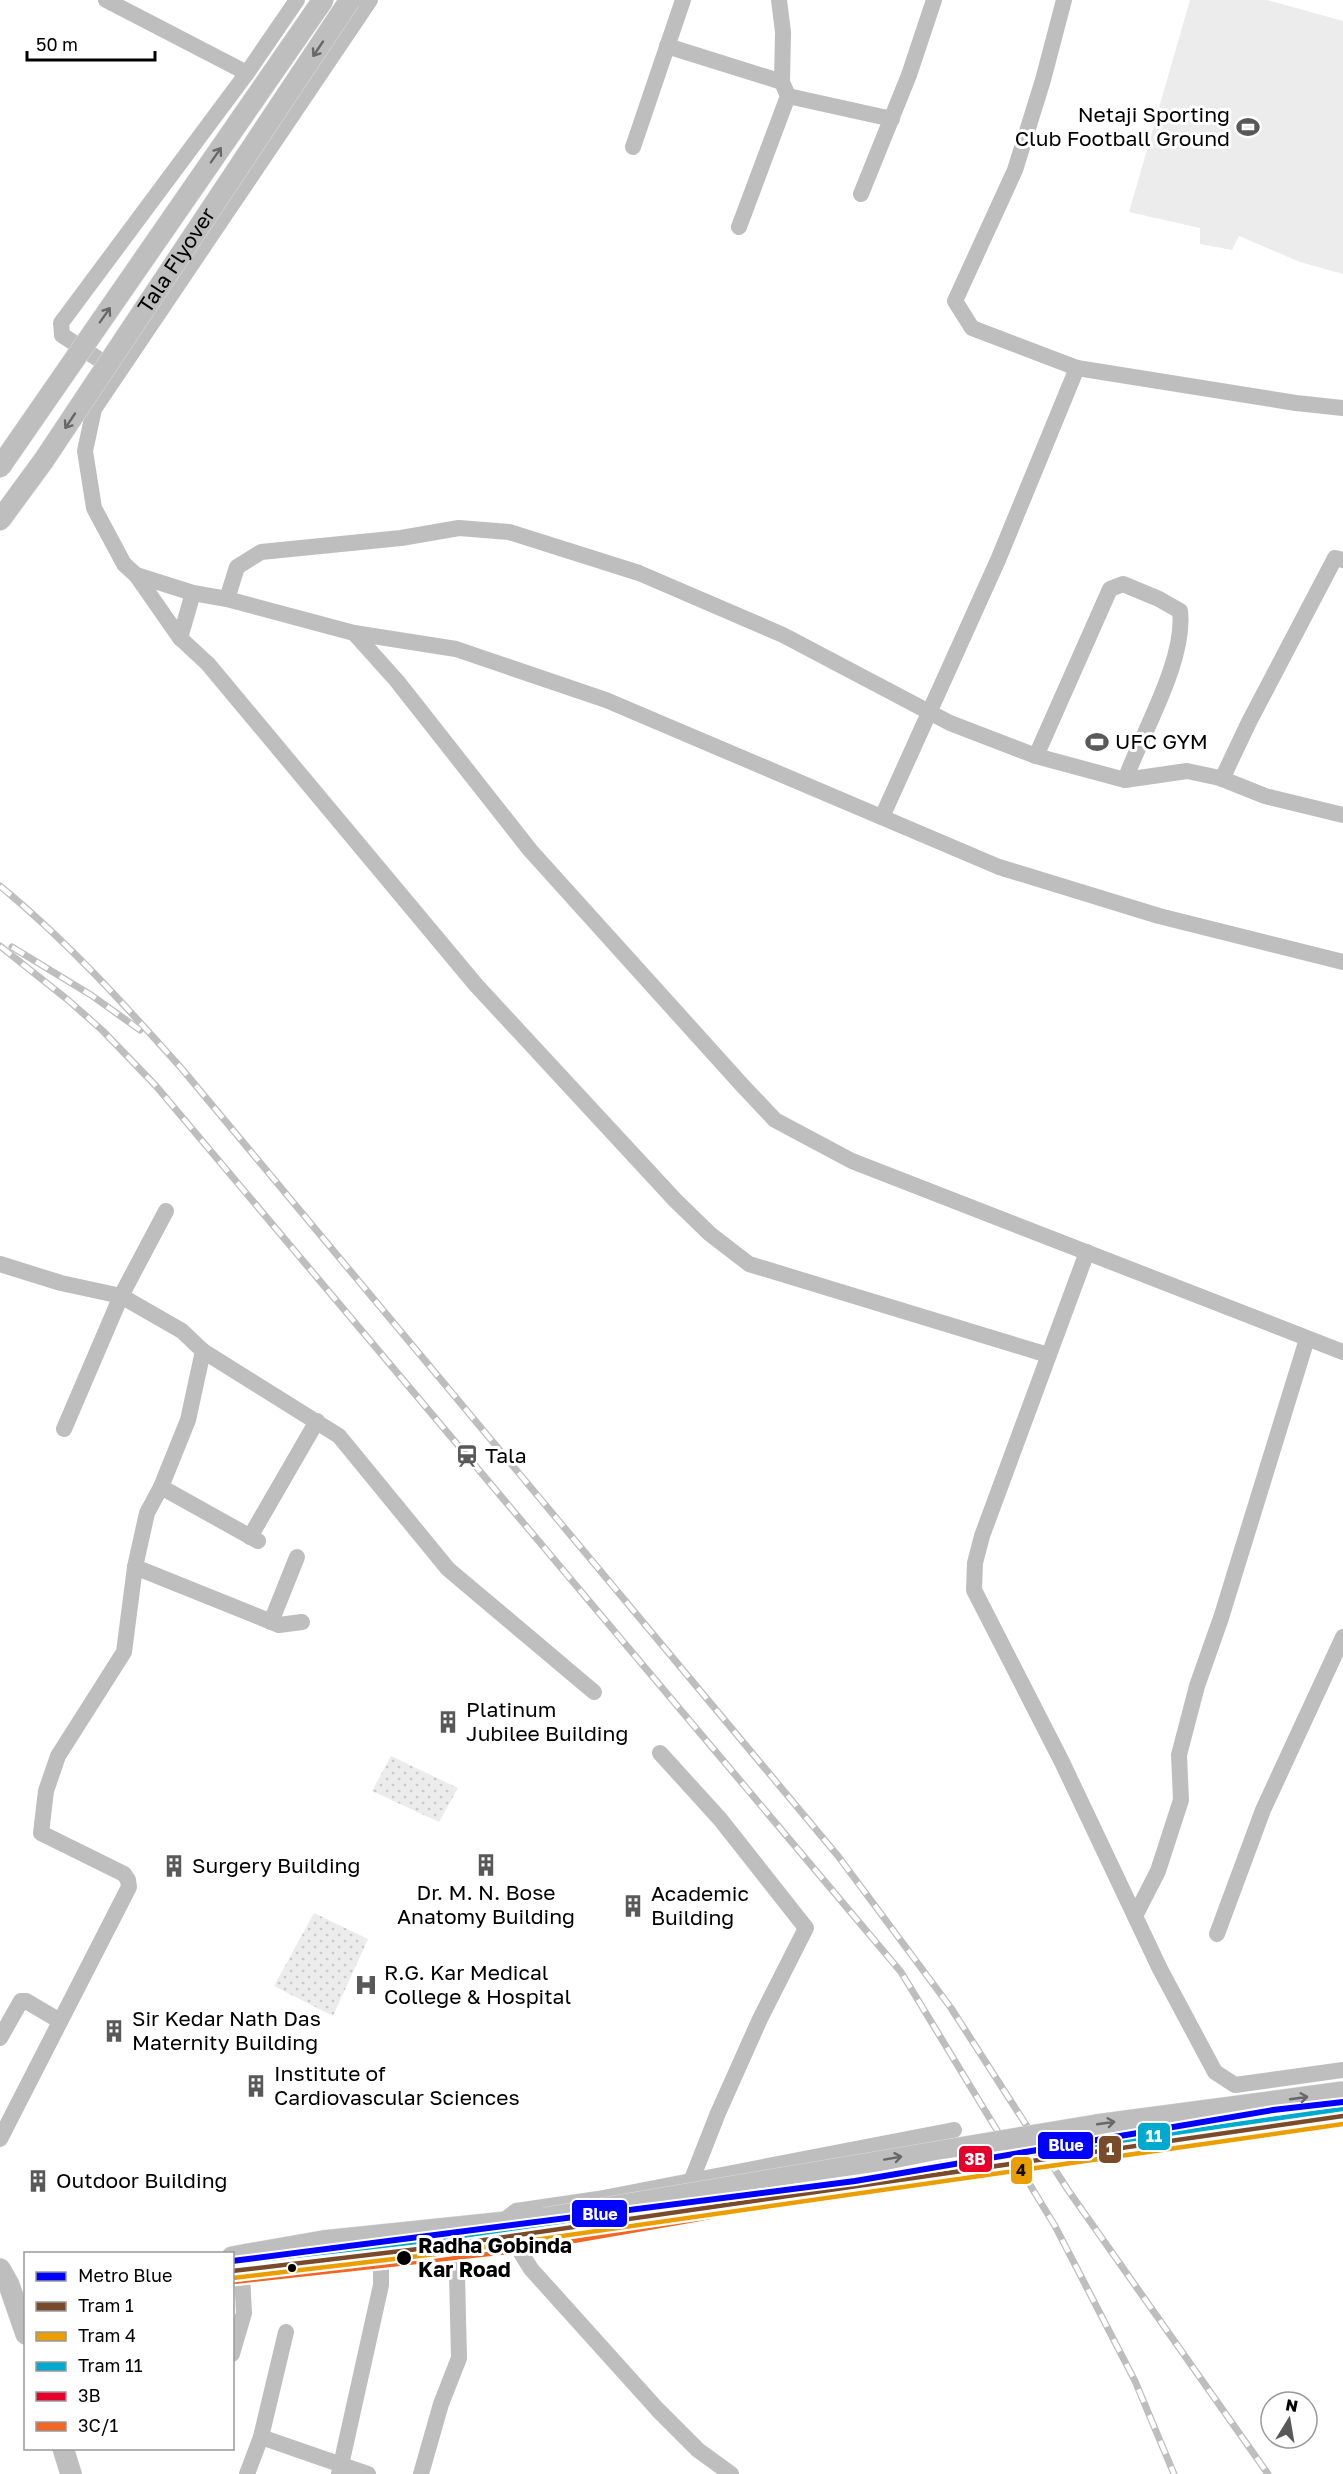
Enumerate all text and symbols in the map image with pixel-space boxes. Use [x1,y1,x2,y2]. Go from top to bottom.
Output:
scale bar [27,24,154,62]
text: 50 m [36,33,78,55]
one-way arrow [312,40,324,56]
place label: Netaji Sporting Club Football Ground [1015,101,1230,151]
sports icon: Netaji Sporting Club Football Ground [1235,114,1261,140]
one-way arrow [210,147,222,163]
street label: Tala Flyover [132,202,220,318]
one-way arrow [99,307,111,324]
one-way arrow [64,412,76,429]
place label: UFC GYM [1115,728,1208,754]
sports icon: UFC GYM [1084,729,1110,755]
place label: Tala [485,1442,527,1468]
station icon: Tala [454,1443,480,1469]
place label: Platinum Jubilee Building [466,1696,628,1746]
building icon: Platinum Jubilee Building [435,1709,461,1735]
place label: Surgery Building [192,1852,360,1878]
building icon: Dr. M. N. Bose Anatomy Building [473,1852,499,1878]
building icon: Surgery Building [161,1853,187,1879]
place label: Dr. M. N. Bose Anatomy Building [397,1879,575,1929]
place label: Academic Building [651,1880,749,1930]
building icon: Academic Building [620,1893,646,1919]
place label: R.G. Kar Medical College & Hospital [384,1959,571,2009]
hospital icon: R.G. Kar Medical College & Hospital [353,1972,379,1998]
place label: Sir Kedar Nath Das Maternity Building [132,2005,321,2055]
building icon: Sir Kedar Nath Das Maternity Building [101,2018,127,2044]
place label: Institute of Cardiovascular Sciences [274,2060,520,2110]
building icon: Institute of Cardiovascular Sciences [243,2073,269,2099]
one-way arrow [1289,2092,1309,2103]
one-way arrow [1096,2118,1115,2129]
line badge: 11 [1137,2122,1171,2151]
text: 11 [1146,2126,1162,2146]
line badge: Blue [1037,2131,1094,2160]
text: Blue [1048,2135,1084,2155]
line badge: 1 [1098,2135,1122,2164]
text: 1 [1106,2139,1114,2159]
line badge: 3B [958,2145,993,2173]
text: 3B [964,2149,986,2169]
one-way arrow [882,2152,902,2163]
line badge: 4 [1010,2156,1033,2185]
text: 4 [1016,2160,1026,2180]
place label: Outdoor Building [56,2167,228,2193]
building icon: Outdoor Building [25,2168,51,2194]
line badge: Blue [571,2199,628,2228]
text: Blue [582,2204,618,2224]
place label: Radha Gobinda Kar Road [418,2232,572,2282]
marker: Radha Gobinda Kar Road [395,2249,413,2267]
legend [24,2252,234,2450]
unlabelled marker [286,2262,298,2274]
text: Metro Blue [78,2264,172,2286]
text: Tram 1 [78,2294,134,2316]
text: Tram 4 [78,2324,136,2346]
text: Tram 11 [78,2354,143,2376]
text: 3B [78,2384,101,2406]
north arrow [1259,2390,1319,2450]
text: N [1284,2394,1300,2416]
text: 3C/1 [78,2414,118,2436]

